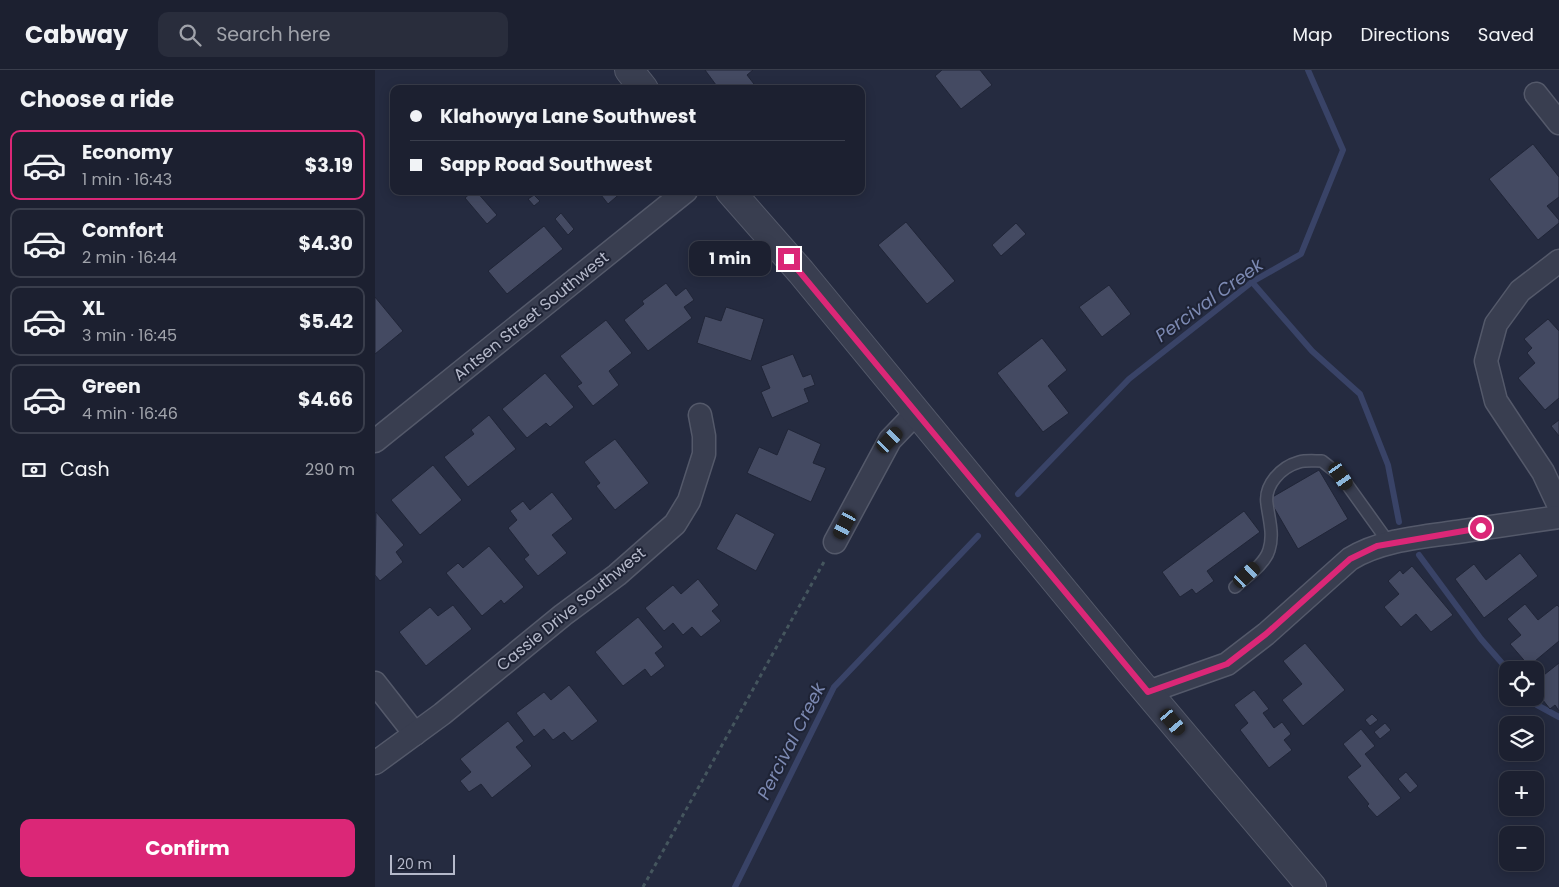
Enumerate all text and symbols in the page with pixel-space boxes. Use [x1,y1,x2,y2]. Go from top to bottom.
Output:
search box [158,12,508,57]
text: Cabway [25,18,128,51]
icon: search [176,21,204,49]
text: Search here [216,21,331,48]
text: Map [1293,22,1332,47]
text: Directions [1360,22,1450,47]
text: Saved [1478,22,1534,47]
text: Choose a ride [20,84,174,115]
text: Klahowya Lane Southwest [440,103,696,130]
text: Economy [82,139,173,166]
icon: car [22,143,67,188]
text: Sapp Road Southwest [440,151,652,178]
text: $3.19 [305,152,353,179]
text: 1 min · 16:43 [82,168,172,191]
text: Comfort [82,217,164,244]
icon: car [22,221,67,266]
text: $4.30 [298,230,353,257]
callout: 1 min [689,242,771,276]
text: 2 min · 16:44 [82,246,177,269]
street label: Antsen Street Southwest [448,246,614,386]
text: 1 min [709,247,751,270]
route end [778,248,800,270]
water label: Percival Creek [1150,252,1269,348]
text: XL [82,295,105,322]
icon: car [22,299,67,344]
text: $5.42 [299,308,353,335]
text: 3 min · 16:45 [82,324,177,347]
text: Green [82,373,141,400]
icon: car [22,377,67,422]
text: $4.66 [298,386,353,413]
text: 4 min · 16:46 [82,402,178,425]
car [874,424,905,456]
icon: cash [20,456,48,484]
text: Cash [60,456,110,483]
text: 290 m [305,458,355,481]
car [1326,459,1355,493]
car [831,508,858,542]
route start [1470,517,1492,539]
street label: Cassie Drive Southwest [492,542,650,676]
car [1230,559,1263,591]
map controls [1499,661,1544,871]
button: locate [1499,661,1544,706]
water label: Percival Creek [751,678,832,804]
car [1157,706,1188,738]
button: layers [1499,716,1544,761]
button: + [1499,771,1544,816]
button: Confirm [20,819,355,877]
button: − [1499,826,1544,871]
scale bar [390,852,455,875]
text: 20 m [397,854,432,874]

